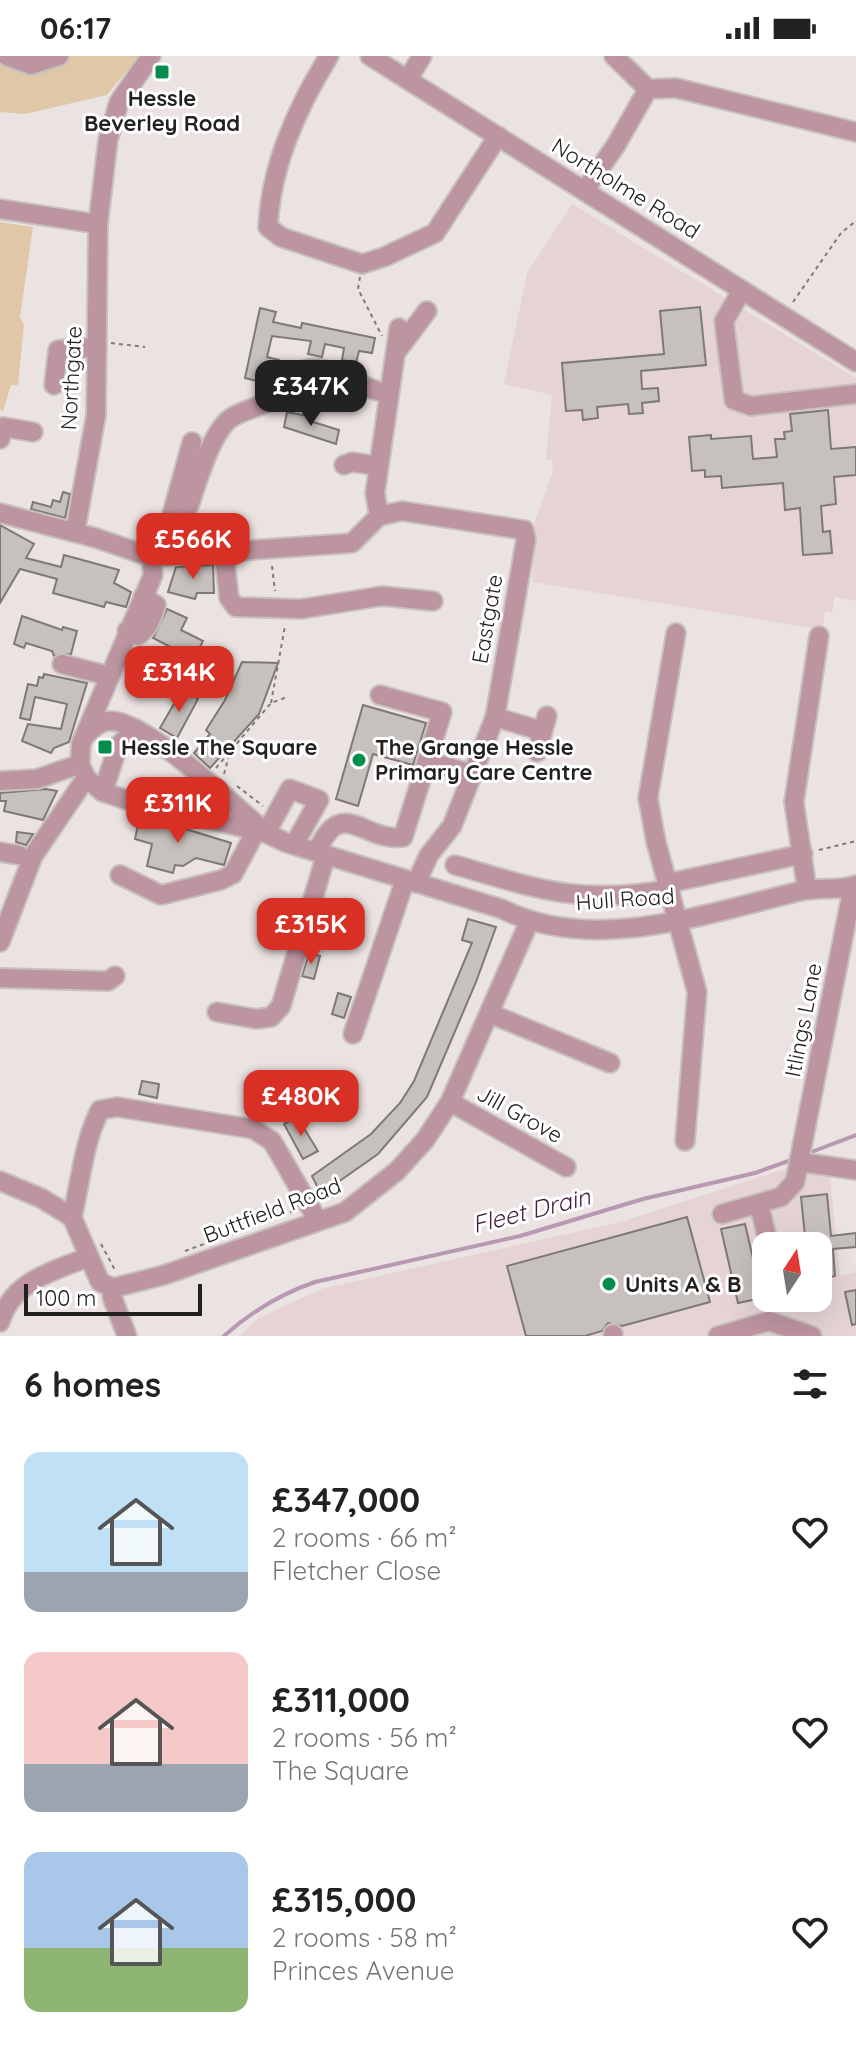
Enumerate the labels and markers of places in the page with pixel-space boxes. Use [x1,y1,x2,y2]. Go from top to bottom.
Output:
marker: Hessle Beverley Road [153,63,171,81]
place label: Hessle Beverley Road [84,84,240,137]
pin: £347K [255,360,367,428]
pin: £566K [137,513,249,581]
pin: £314K [123,646,235,714]
place label: Hessle The Square [121,733,317,761]
place label: The Grange Hessle Primary Care Centre [375,733,592,786]
marker: Hessle The Square [96,738,114,756]
marker: The Grange Hessle Primary Care Centre [350,751,368,769]
pin: £311K [122,777,234,845]
pin: £315K [255,898,367,966]
pin: £480K [245,1070,357,1138]
place label: Units A & B [625,1270,741,1298]
marker: Units A & B [600,1275,618,1293]

